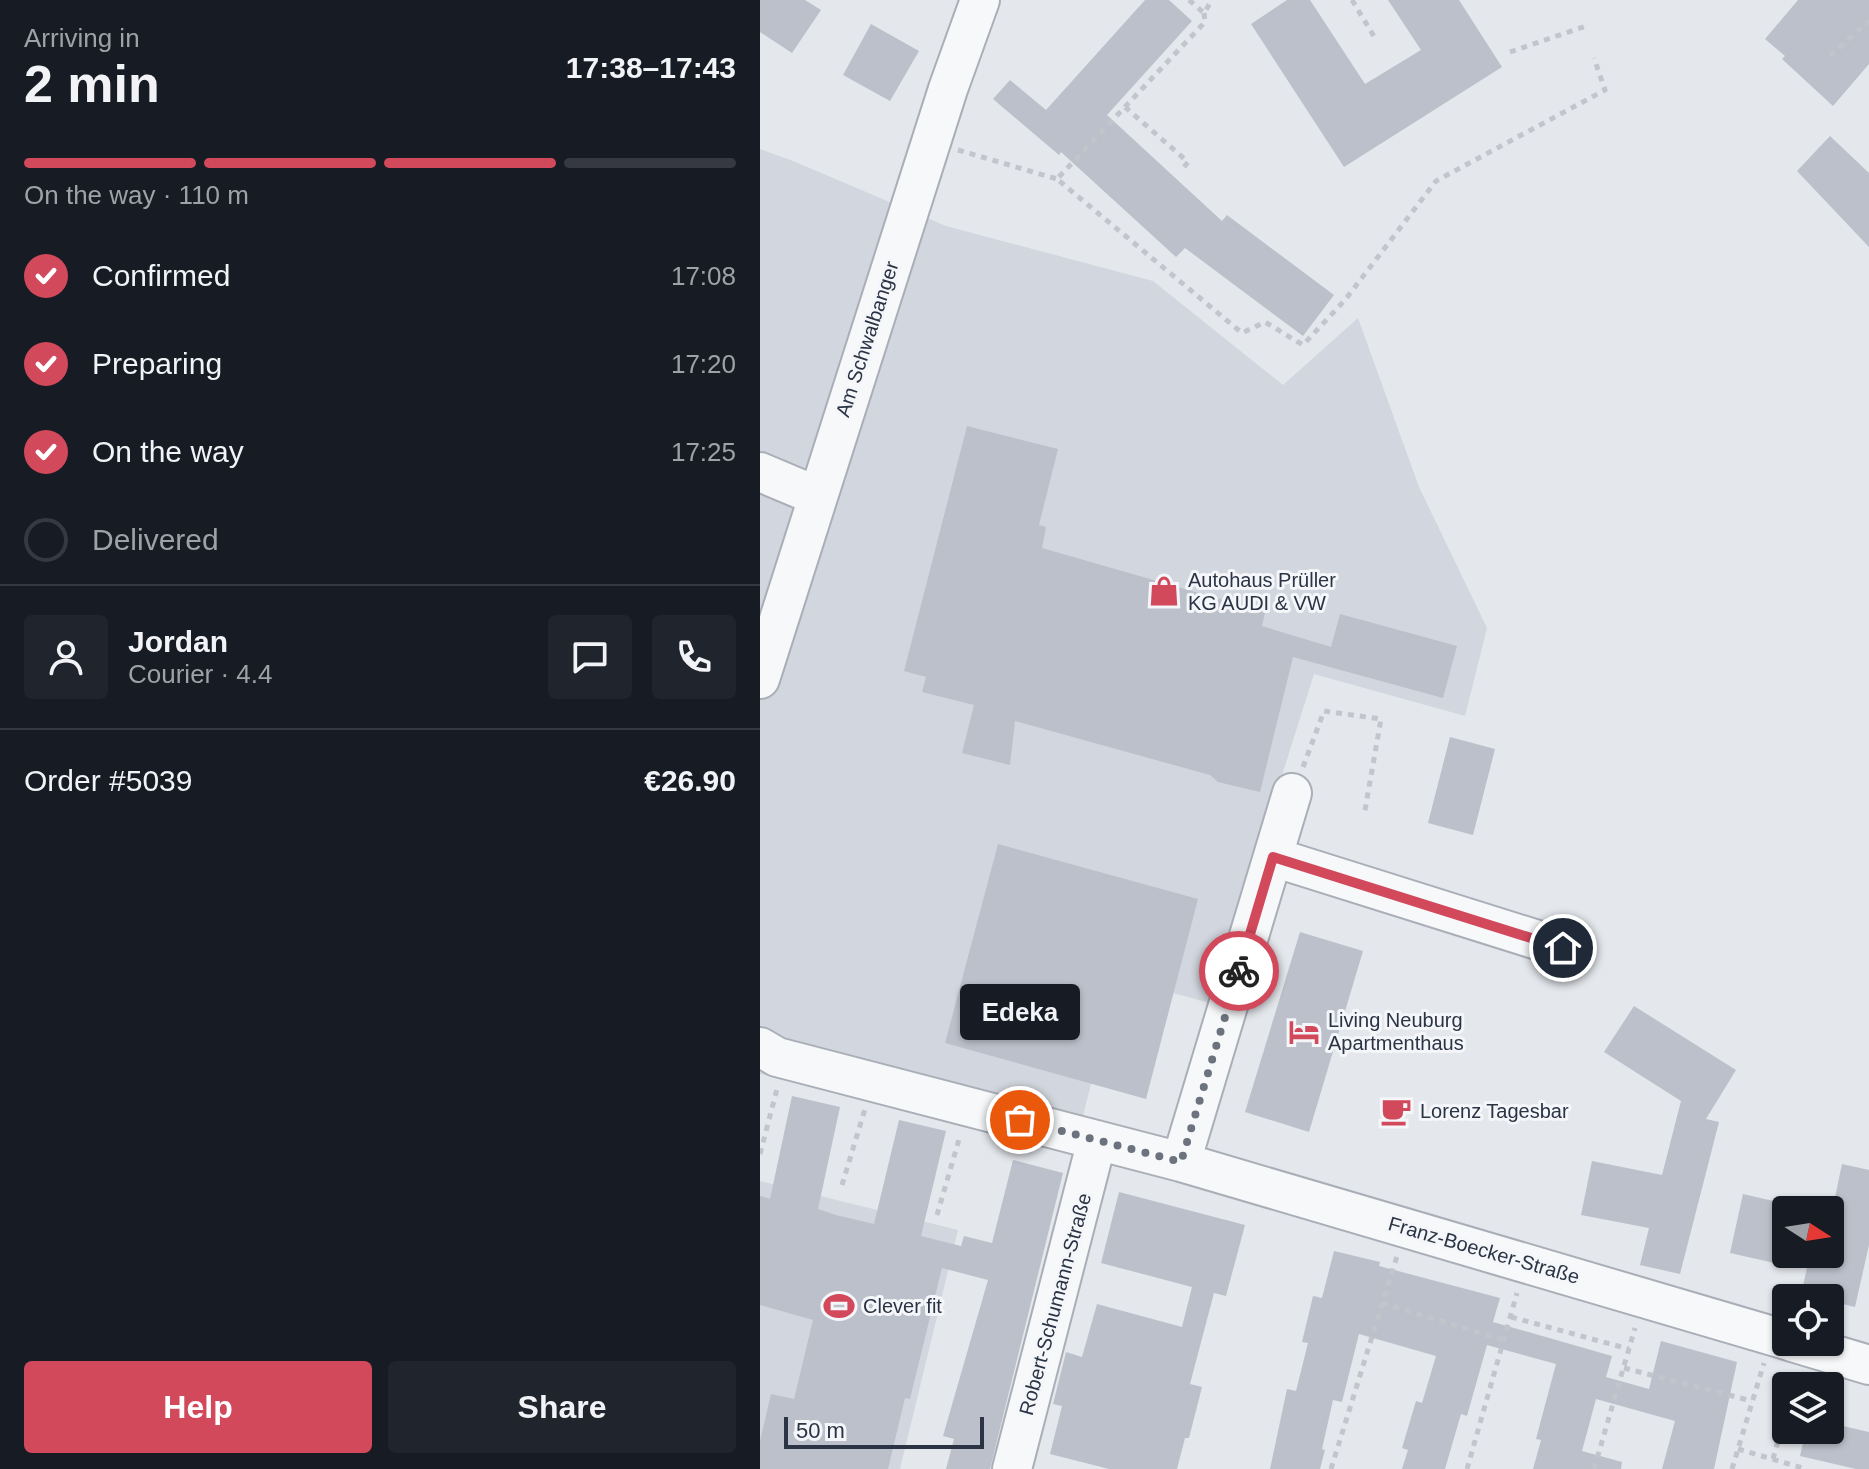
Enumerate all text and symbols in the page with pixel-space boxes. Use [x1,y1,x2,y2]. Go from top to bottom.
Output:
text: Arriving in [24,23,140,53]
text: 17:38–17:43 [566,51,736,84]
text: 2 min [24,55,160,113]
text: On the way · 110 m [24,180,249,210]
icon: check [24,254,68,298]
street label: Am Schwalbanger [831,258,903,420]
text: Confirmed [92,259,230,292]
text: 17:08 [671,261,736,291]
icon: check [24,342,68,386]
text: Preparing [92,347,222,380]
text: 17:20 [671,349,736,379]
icon: check [24,430,68,474]
text: On the way [92,435,244,468]
text: 17:25 [671,437,736,467]
text: Delivered [92,523,219,556]
place label: Autohaus Prüller KG AUDI & VW [1188,569,1336,614]
shop icon: Autohaus Prüller KG AUDI & VW [1147,574,1181,608]
button: person [24,615,108,699]
button: chat [548,615,632,699]
button: phone [652,615,736,699]
text: Jordan [128,625,228,658]
text: Courier · 4.4 [128,659,273,689]
text: Order #5039 [24,764,192,797]
text: €26.90 [644,764,736,797]
pin [1529,914,1597,982]
icon: home [1541,926,1585,970]
courier [1199,931,1279,1011]
icon: bike [1217,949,1261,993]
callout: Edeka [960,984,1080,1040]
text: Edeka [982,997,1058,1027]
place label: Living Neuburg Apartmenthaus [1328,1009,1464,1054]
hotel icon: Living Neuburg Apartmenthaus [1287,1015,1321,1049]
pin [986,1086,1054,1154]
cafe icon: Lorenz Tagesbar [1379,1094,1413,1128]
icon: bag [998,1098,1042,1142]
place label: Lorenz Tagesbar [1420,1100,1569,1122]
street label: Robert-Schumann-Straße [1015,1191,1095,1417]
north arrow [1772,1196,1844,1268]
map controls [1772,1196,1844,1444]
street label: Franz-Boecker-Straße [1386,1212,1582,1288]
button: locate [1772,1284,1844,1356]
sports icon: Clever fit [822,1289,856,1323]
place label: Clever fit [863,1295,942,1317]
button: Help [24,1361,372,1453]
button: Share [388,1361,736,1453]
button: layers [1772,1372,1844,1444]
scale bar [784,1413,984,1449]
text: 50 m [796,1418,845,1443]

